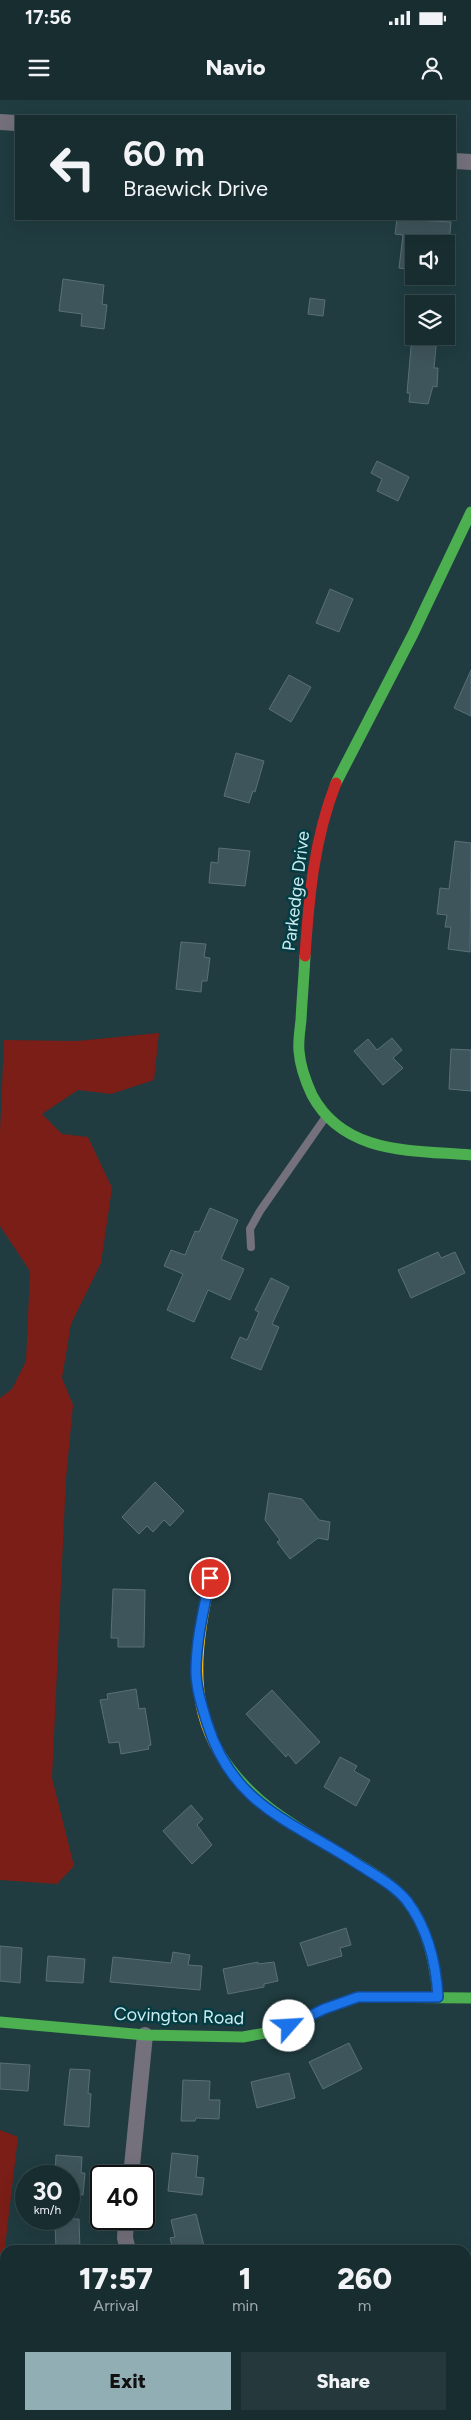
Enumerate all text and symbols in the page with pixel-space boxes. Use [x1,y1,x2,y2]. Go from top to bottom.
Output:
text: 17:56 [25,6,71,29]
icon: menu [25,54,53,82]
text: Navio [206,54,266,81]
icon: person [418,54,446,82]
text: 60 m [123,133,205,175]
icon: left [40,135,105,200]
text: Braewick Drive [123,175,268,202]
map controls [405,235,455,345]
button: sound [405,235,455,285]
button: layers [405,295,455,345]
street label: Parkedge Drive [278,830,314,952]
pin [189,1557,231,1599]
icon: arrive [196,1564,224,1592]
position arrow [262,1999,314,2051]
street label: Covington Road [113,2003,245,2029]
speed limit sign: 40 [90,2165,155,2230]
text: 30 [32,2176,63,2206]
text: km/h [34,2203,61,2217]
text: 17:57 [79,2260,153,2297]
text: 1 [239,2260,251,2297]
text: 260 [337,2260,392,2297]
text: Arrival [93,2296,139,2315]
text: min [232,2296,258,2315]
text: m [358,2296,371,2315]
button: Exit [25,2352,231,2410]
button: Share [241,2352,446,2410]

